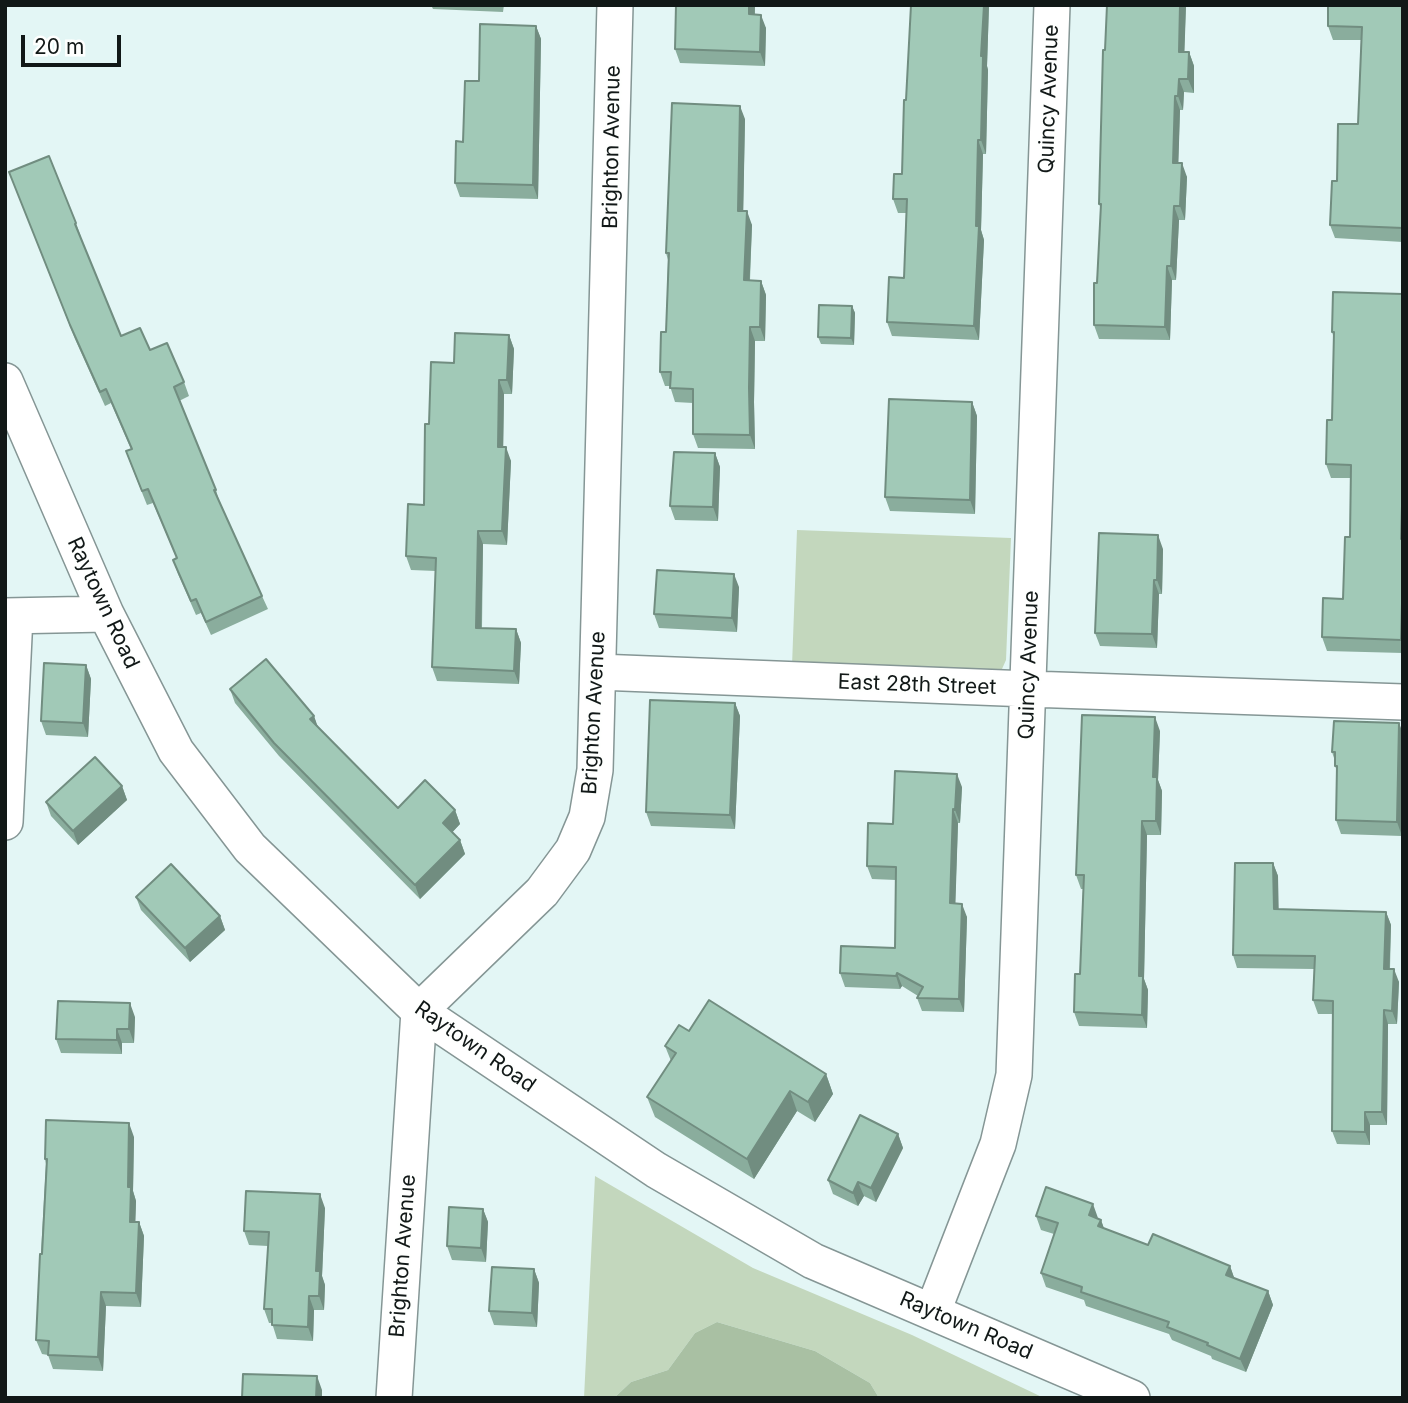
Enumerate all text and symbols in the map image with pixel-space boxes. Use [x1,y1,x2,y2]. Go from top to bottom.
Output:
scale bar [24,21,124,65]
street label: Quincy Avenue [1034,24,1064,174]
text: 20 m [34,34,84,59]
street label: Brighton Avenue [598,65,626,229]
street label: Raytown Road [62,533,144,673]
street label: Quincy Avenue [1014,590,1044,740]
street label: Brighton Avenue [577,631,611,795]
street label: East 28th Street [837,670,997,700]
street label: Raytown Road [410,996,540,1098]
street label: Brighton Avenue [385,1173,421,1339]
street label: Raytown Road [896,1287,1036,1365]

